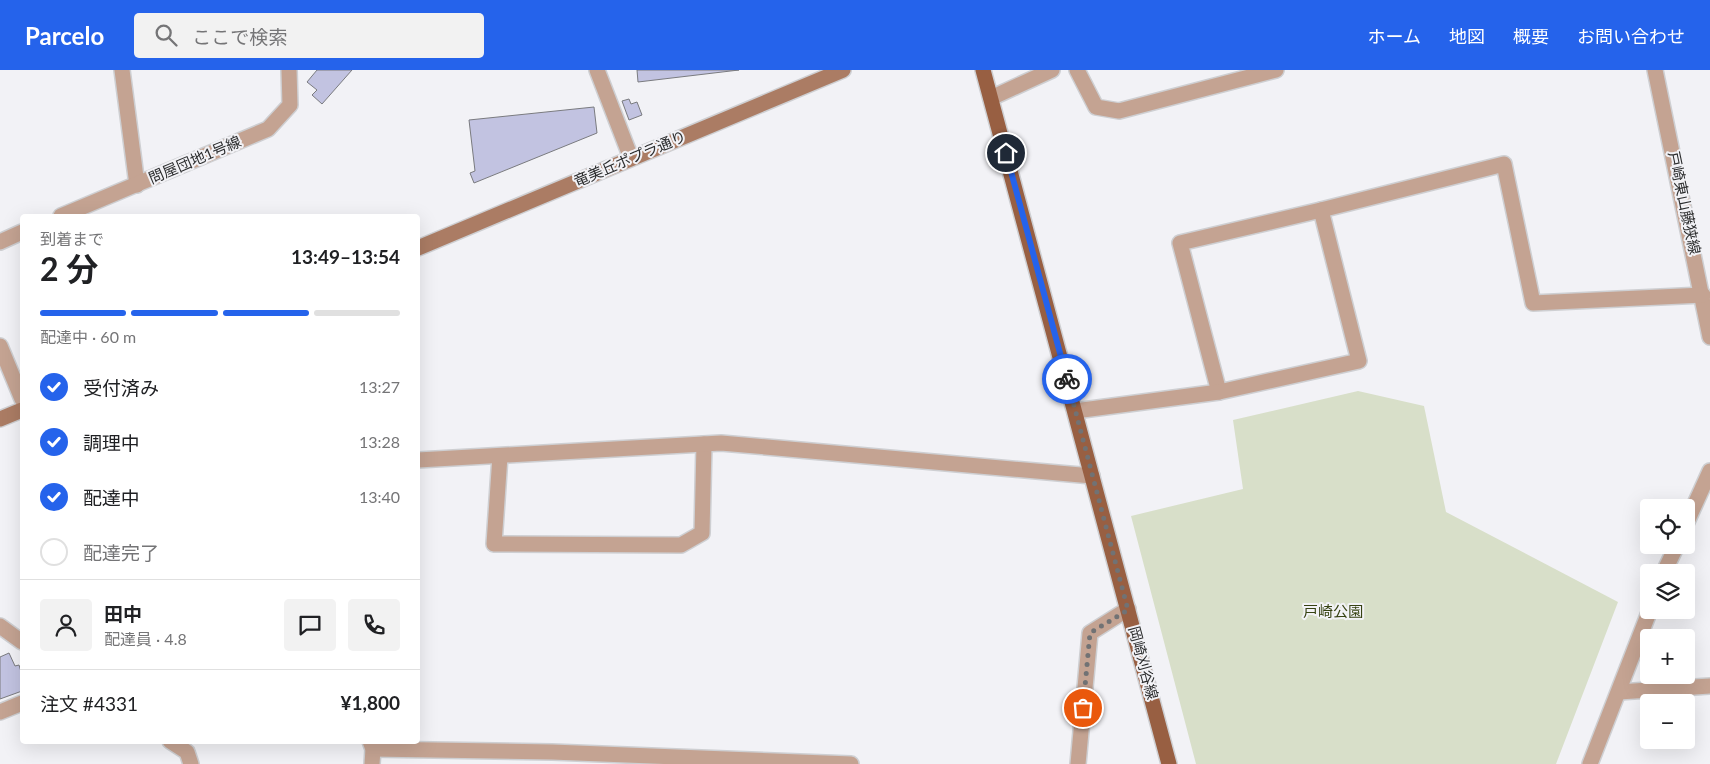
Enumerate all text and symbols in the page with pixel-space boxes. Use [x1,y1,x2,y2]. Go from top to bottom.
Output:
search box [134,13,484,58]
text: Parcelo [25,21,104,50]
icon: search [152,21,180,49]
text: ここで検索 [192,25,287,48]
text: ホーム [1368,25,1421,47]
text: 地図 [1449,25,1485,47]
text: 概要 [1513,25,1549,47]
text: お問い合わせ [1577,25,1685,47]
street label: 竜美丘ポプラ通り [571,126,688,190]
street label: 問屋団地1号線 [146,132,244,187]
pin [985,132,1027,174]
icon: home [992,139,1020,167]
street label: 戸崎東山藤狭線 [1665,150,1705,256]
text: 到着まで [40,229,104,248]
text: 13:49–13:54 [291,245,400,268]
text: 2 分 [40,249,98,288]
text: 配達中 · 60 m [40,327,136,346]
courier [1042,354,1092,404]
icon: bike [1053,365,1081,393]
icon: check [40,373,68,401]
text: 受付済み [83,376,159,399]
text: 13:27 [359,377,400,396]
icon: check [40,428,68,456]
text: 調理中 [83,431,140,454]
text: 13:28 [359,432,400,451]
icon: check [40,483,68,511]
text: 配達中 [83,486,140,509]
text: 13:40 [359,487,400,506]
map controls [1640,499,1695,749]
button: locate [1640,499,1695,554]
text: 配達完了 [83,541,159,564]
button: layers [1640,564,1695,619]
button: person [40,599,92,651]
button: chat [284,599,336,651]
button: phone [348,599,400,651]
text: 田中 [104,602,142,625]
park label: 戸崎公園 [1303,602,1363,620]
street label: 岡崎刈谷線 [1126,624,1162,701]
text: 配達員 · 4.8 [104,629,187,648]
button: + [1640,629,1695,684]
pin [1062,687,1104,729]
text: ¥1,800 [340,691,400,714]
text: 注文 #4331 [40,692,138,715]
icon: bag [1069,694,1097,722]
button: − [1640,694,1695,749]

